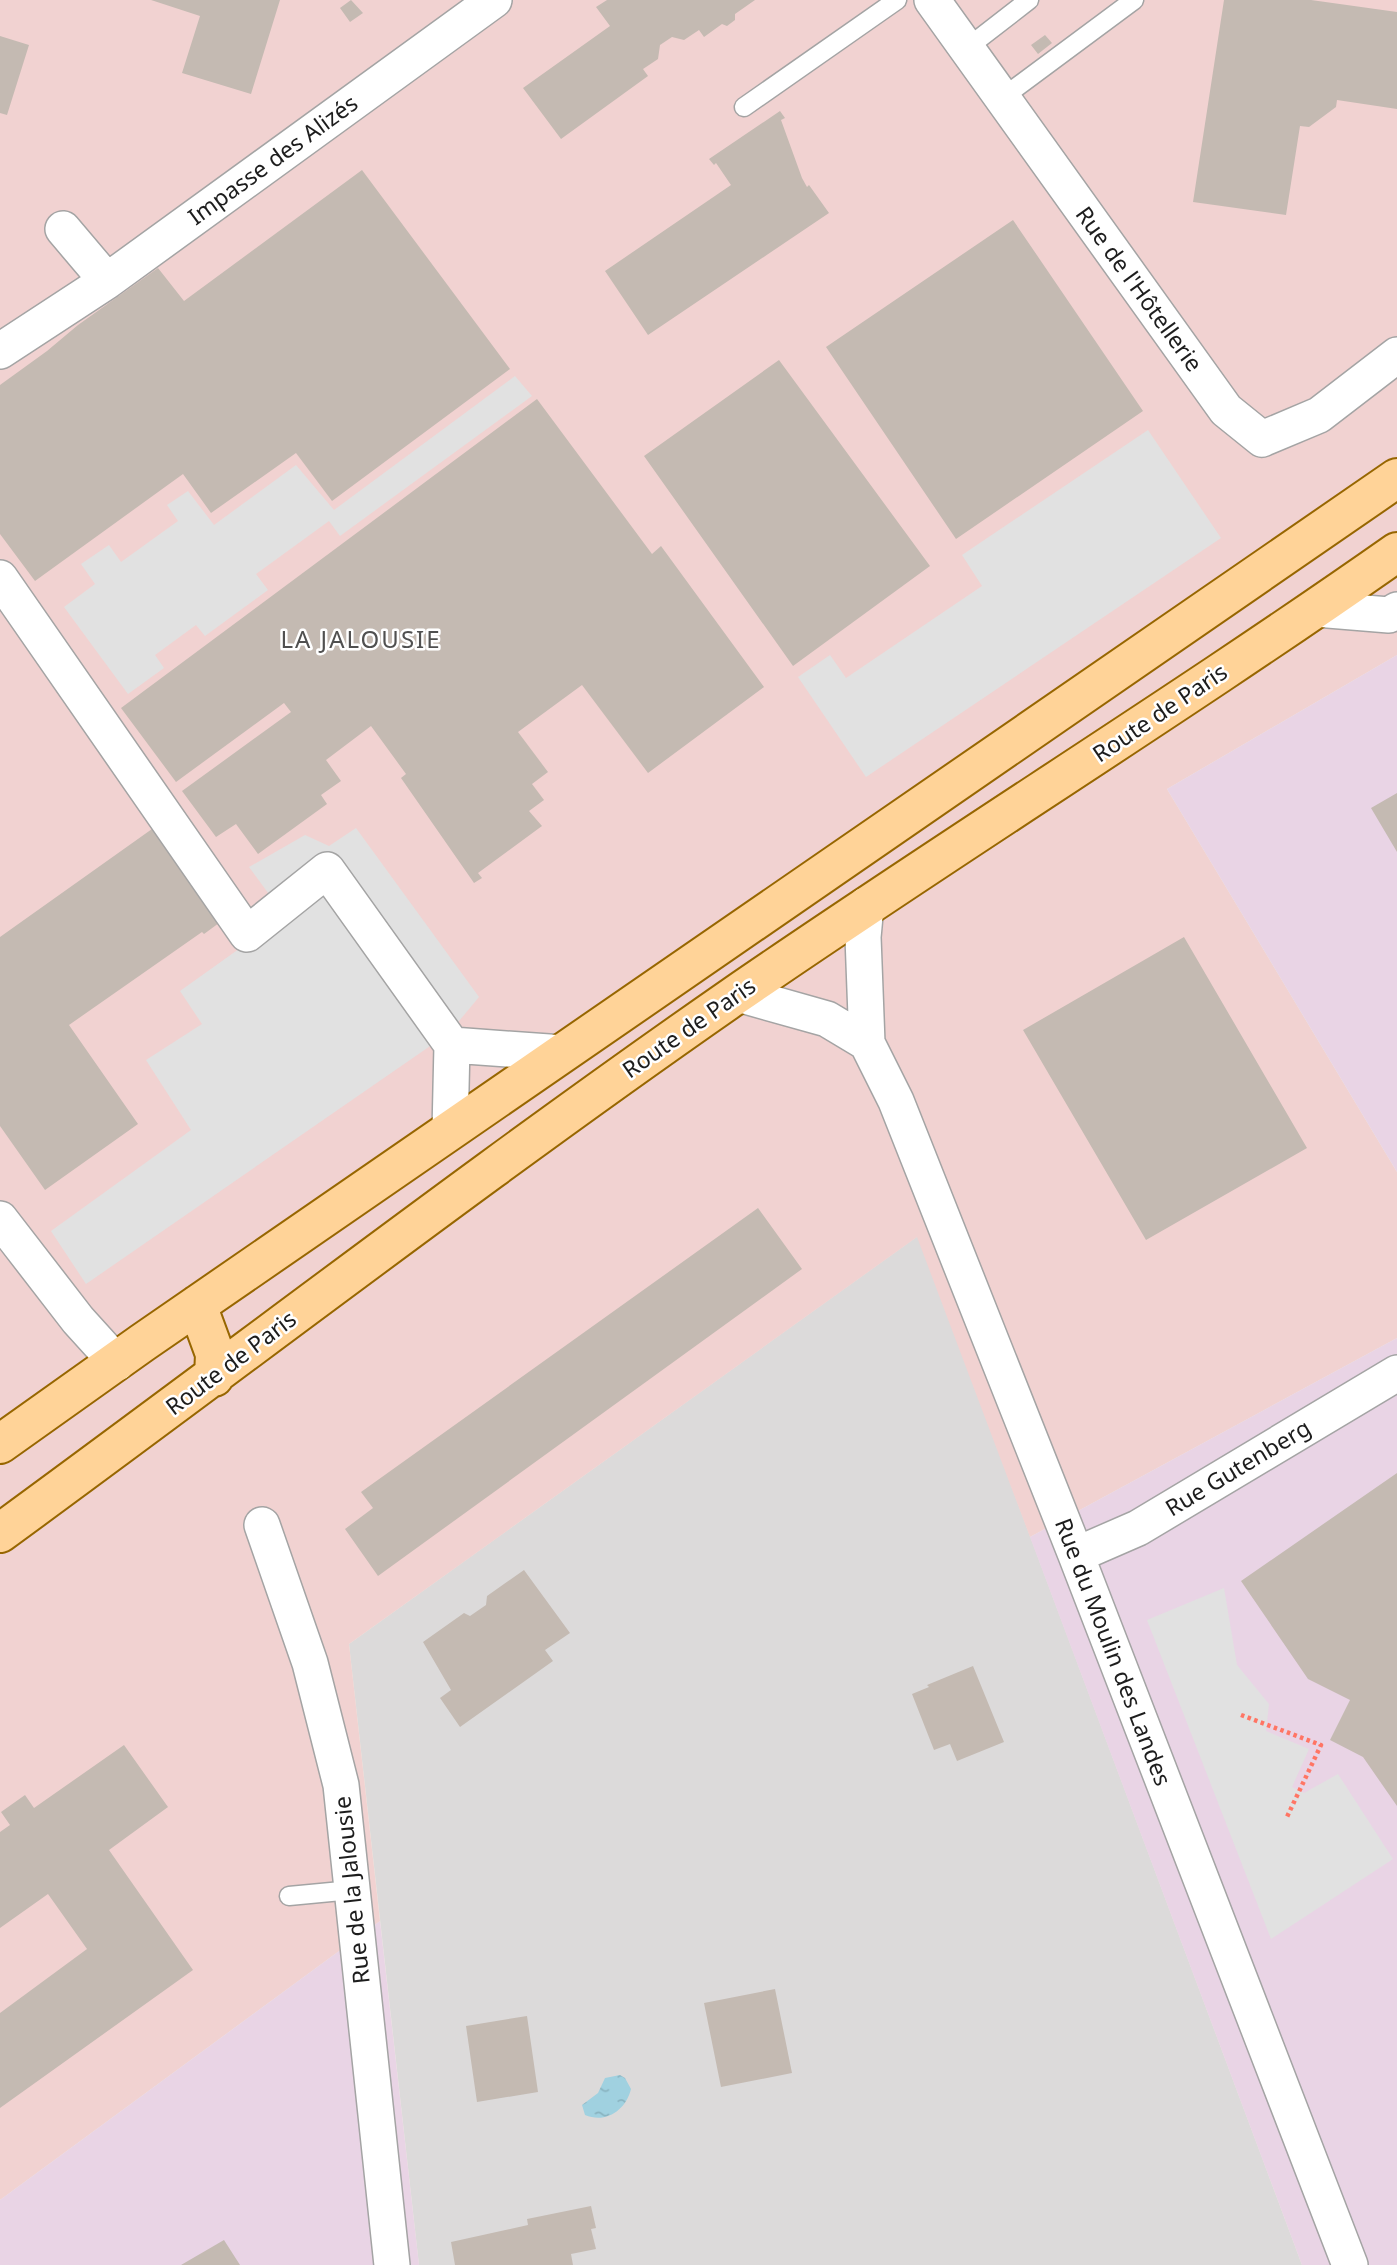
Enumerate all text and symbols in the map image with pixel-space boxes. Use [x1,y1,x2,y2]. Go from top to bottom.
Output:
street label: Impasse des Alizés [181,87,364,232]
street label: Rue de l'Hôtellerie [1069,199,1211,378]
district label: LA JALOUSIE [280,622,442,655]
street label: Route de Paris [1086,655,1233,769]
street label: Route de Paris [615,969,762,1085]
street label: Route de Paris [158,1302,302,1422]
street label: Rue Gutenberg [1159,1411,1316,1523]
street label: Rue du Moulin des Landes [1048,1513,1180,1790]
street label: Rue de la Jalousie [325,1795,377,1986]

